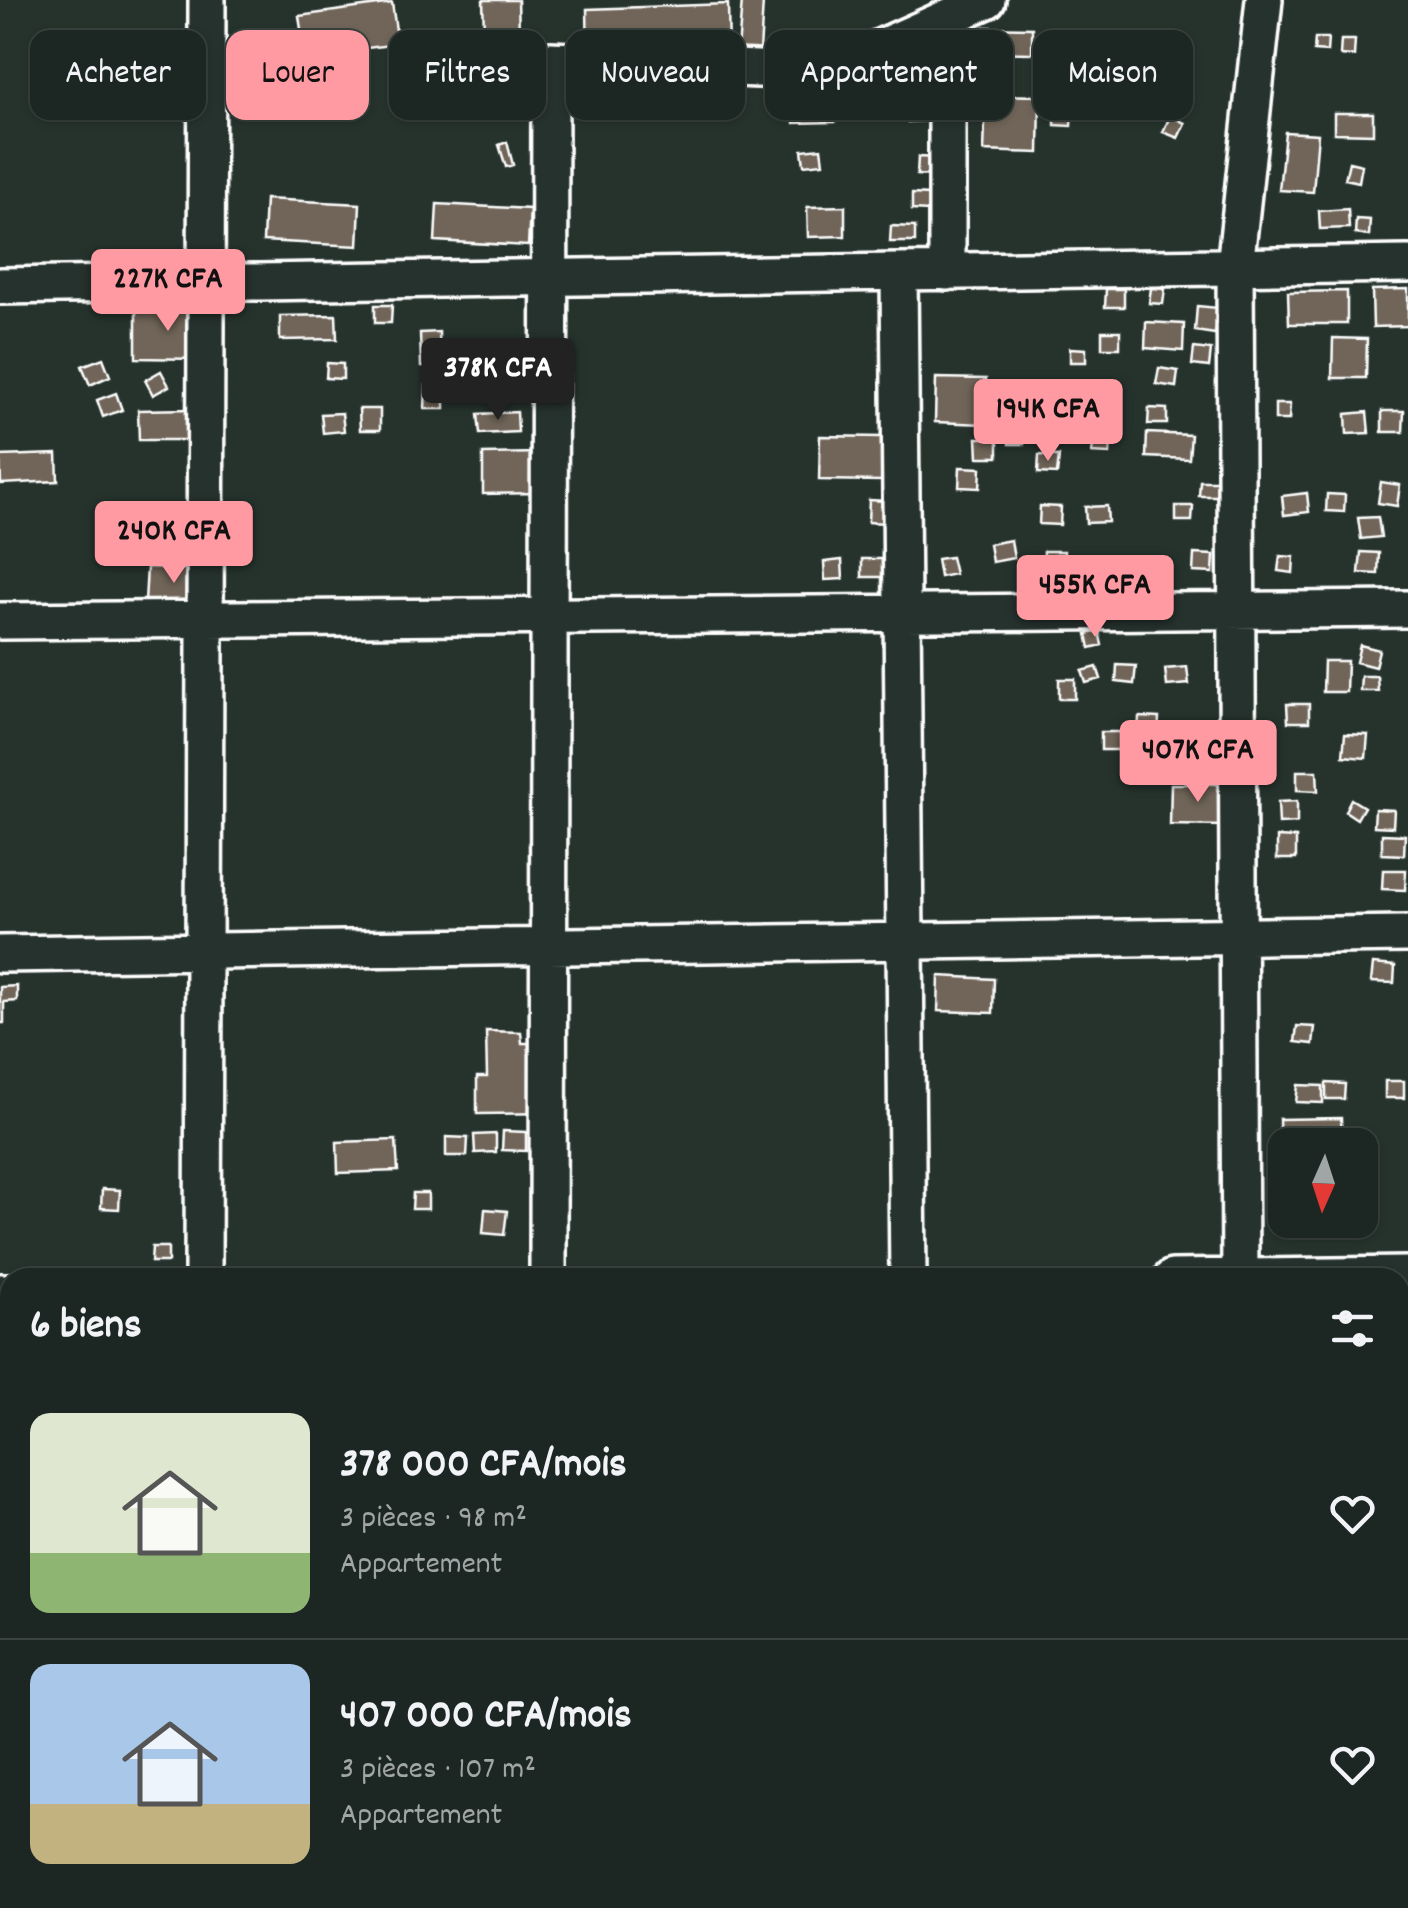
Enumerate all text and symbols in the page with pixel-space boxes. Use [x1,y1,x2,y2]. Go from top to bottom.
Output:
chip: Acheter [30,30,206,120]
chip: Louer [226,30,369,120]
chip: Filtres [389,30,546,120]
chip: Nouveau [566,30,745,120]
chip: Appartement [765,30,1013,120]
chip: Maison [1033,30,1193,120]
pin: 227K CFA [65,249,271,334]
text: 227K CFA [113,258,223,304]
pin: 378K CFA [395,338,601,423]
text: 378K CFA [444,347,552,393]
pin: 194K CFA [945,379,1151,464]
text: 194K CFA [996,388,1100,434]
pin: 240K CFA [71,501,277,586]
text: 240K CFA [117,510,231,556]
pin: 455K CFA [992,555,1198,640]
text: 455K CFA [1039,564,1151,610]
pin: 407K CFA [1095,720,1301,805]
text: 407K CFA [1142,729,1254,775]
north arrow [1268,1128,1378,1238]
map controls [1268,1128,1378,1238]
text: 6 biens [30,1298,142,1358]
icon: filters [1325,1301,1380,1356]
text: 378 000 CFA/mois [340,1437,627,1497]
icon: home [110,1453,230,1573]
icon: heart [1325,1486,1380,1541]
text: 3 pièces · 98 m² [340,1497,527,1543]
text: Appartement [340,1543,502,1589]
text: 407 000 CFA/mois [340,1688,632,1748]
icon: home [110,1704,230,1824]
icon: heart [1325,1737,1380,1792]
text: 3 pièces · 107 m² [340,1748,536,1794]
text: Appartement [340,1794,502,1840]

